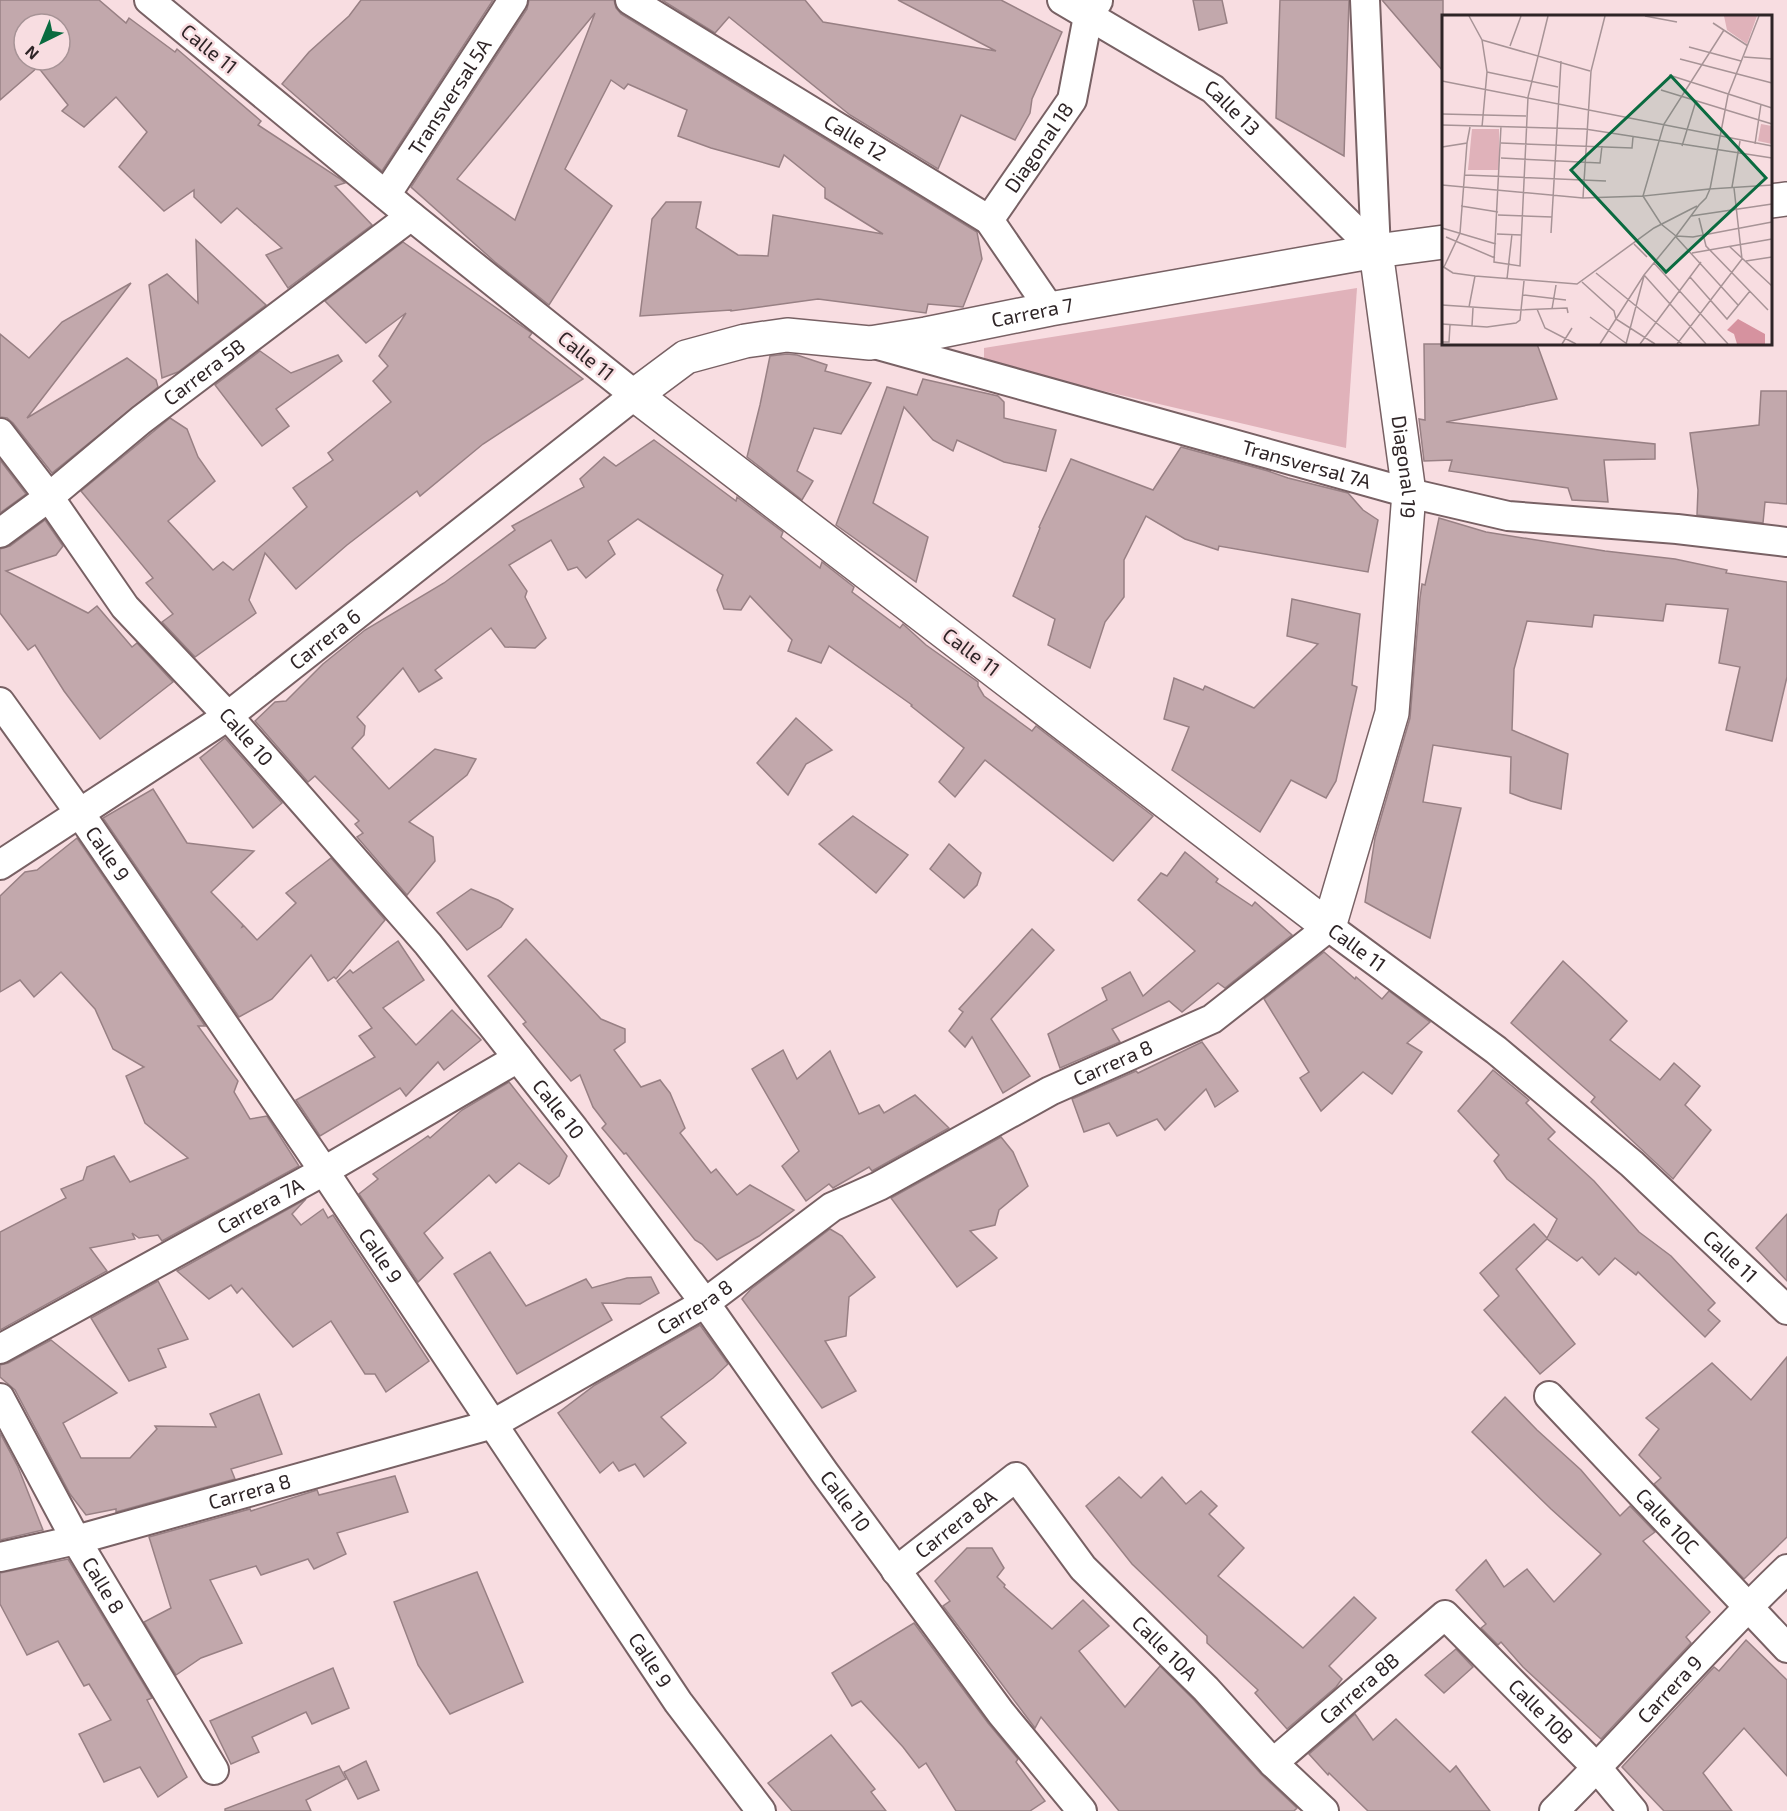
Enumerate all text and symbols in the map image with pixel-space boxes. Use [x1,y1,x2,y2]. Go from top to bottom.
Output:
north arrow [12,12,72,72]
inset map [1442,15,1772,345]
street label: Calle 11 [177,18,243,78]
street label: Transversal 5A [402,33,496,159]
text: N [21,42,42,64]
street label: Calle 13 [1201,74,1265,140]
street label: Diagonal 18 [999,97,1078,197]
street label: Calle 12 [820,109,891,165]
street label: Carrera 7 [989,292,1075,332]
street label: Calle 11 [554,325,620,385]
street label: Carrera 5B [158,333,249,410]
street label: Diagonal 19 [1388,414,1422,520]
street label: Transversal 7A [1239,434,1374,493]
street label: Carrera 6 [284,603,365,674]
street label: Calle 11 [938,622,1005,680]
street label: Calle 10 [215,702,279,770]
street label: Calle 9 [81,821,135,885]
street label: Calle 11 [1324,918,1391,976]
street label: Carrera 8 [1069,1034,1156,1090]
street label: Calle 10 [528,1074,590,1143]
street label: Carrera 7A [213,1172,307,1238]
street label: Calle 9 [354,1223,408,1287]
street label: Calle 11 [1699,1225,1763,1287]
street label: Carrera 8 [652,1274,737,1339]
street label: Calle 10 [816,1466,877,1536]
street label: Carrera 8 [205,1468,293,1514]
street label: Calle 10C [1631,1483,1704,1558]
street label: Carrera 8A [910,1484,1001,1563]
street label: Calle 8 [78,1552,130,1617]
street label: Calle 10A [1128,1610,1203,1685]
street label: Calle 9 [624,1628,678,1692]
street label: Carrera 8B [1314,1647,1403,1729]
street label: Carrera 9 [1632,1650,1707,1728]
street label: Calle 10B [1504,1673,1579,1748]

